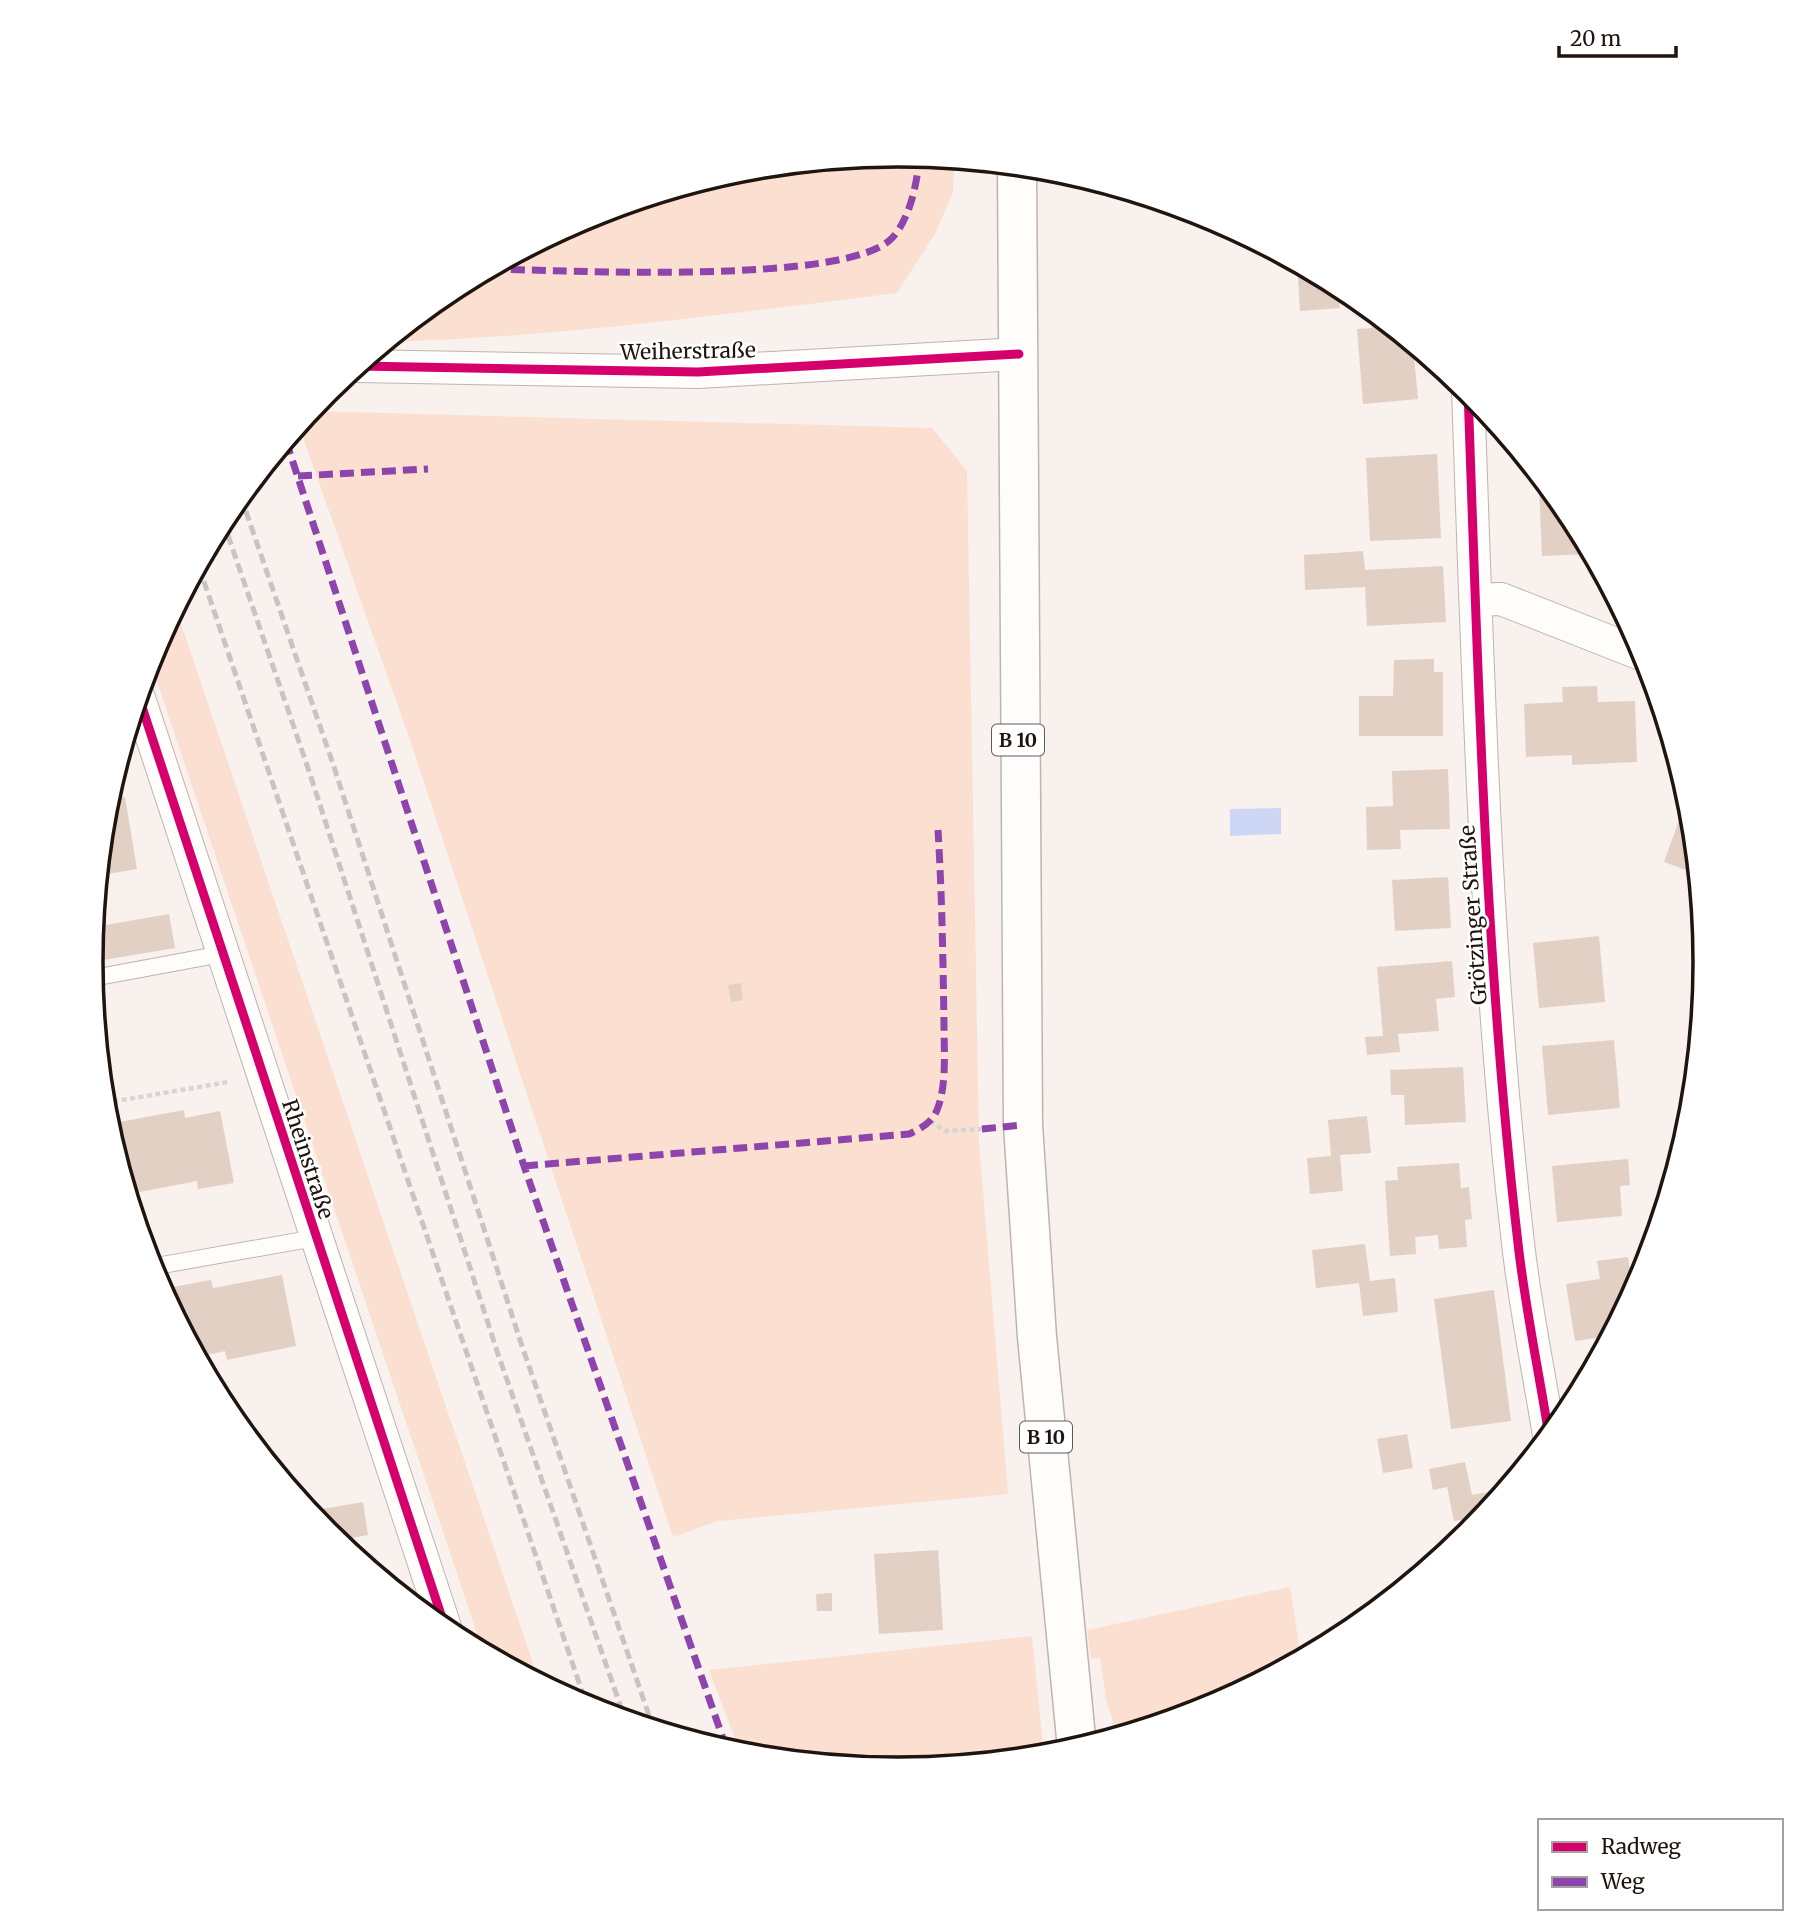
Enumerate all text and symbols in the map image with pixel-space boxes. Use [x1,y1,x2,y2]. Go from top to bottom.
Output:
scale bar [1559,14,1676,58]
text: 20 m [1570,25,1622,52]
street label: Weiherstraße [619,336,756,366]
road number: B 10 [992,724,1044,755]
street label: Grötzinger Straße [1453,824,1493,1006]
street label: Rheinstraße [276,1096,340,1222]
road number: B 10 [1020,1422,1072,1452]
legend [1538,1819,1783,1910]
text: Radweg [1601,1833,1681,1860]
text: Weg [1600,1868,1645,1895]

